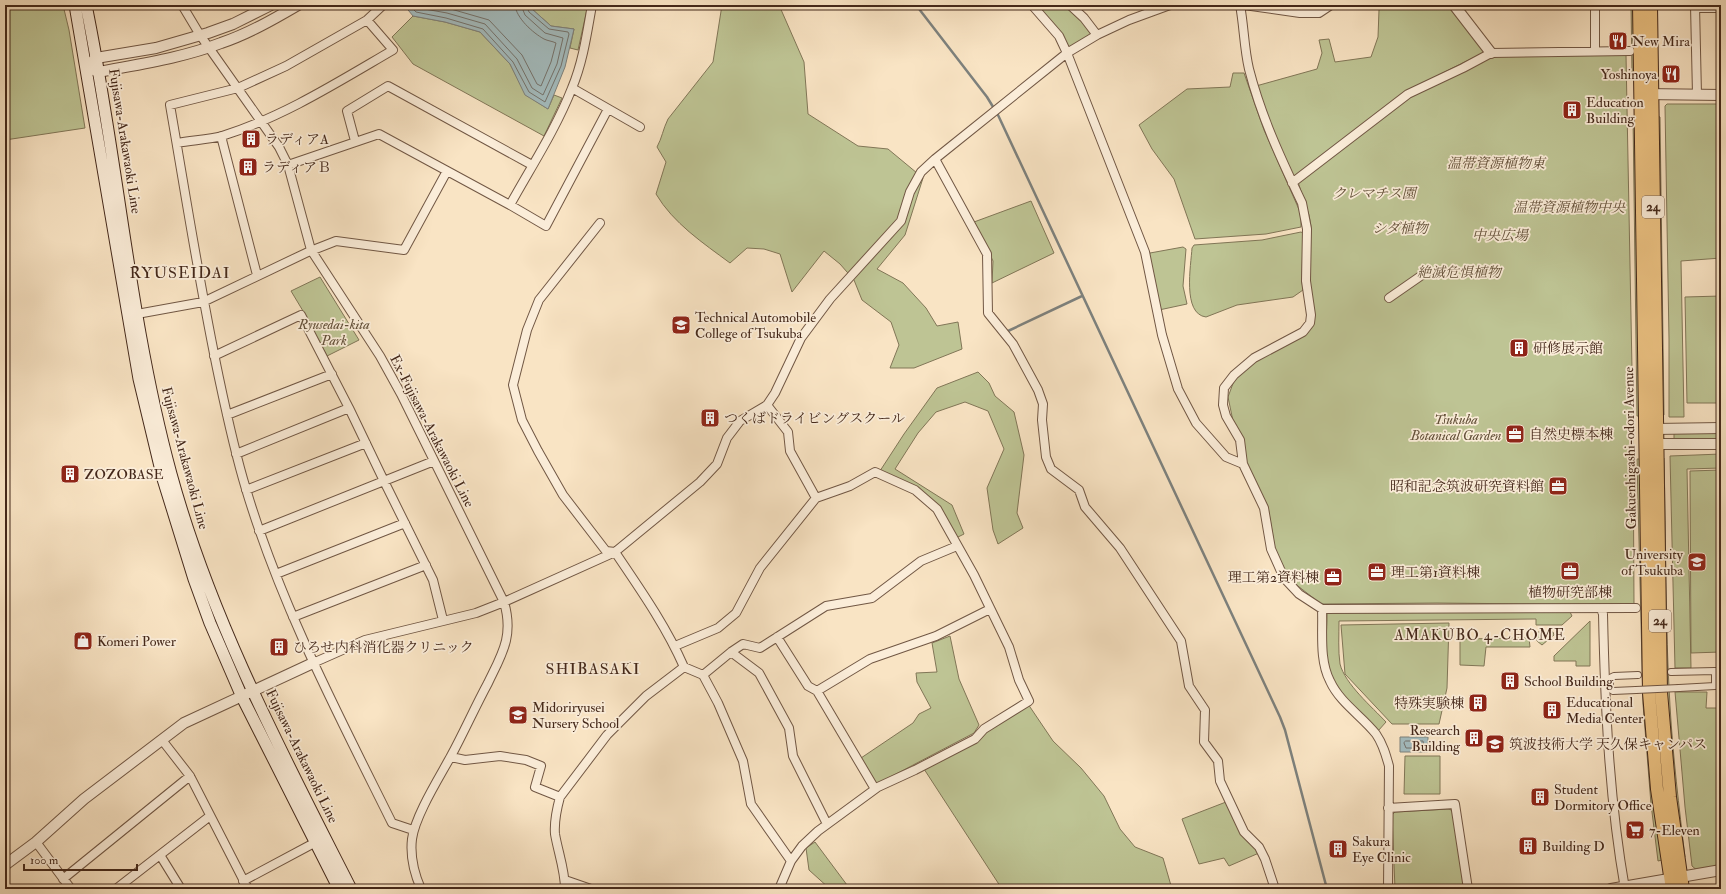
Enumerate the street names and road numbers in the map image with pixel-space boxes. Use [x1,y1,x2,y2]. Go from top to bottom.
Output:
street label: Fujisawa-Arakawaoki Line [105,67,145,215]
road number: 24 [1642,196,1664,218]
street label: Ex-Fujisawa-Arakawaoki Line [386,352,478,510]
street label: Gakuenhigashi-odori Avenue [1620,366,1640,529]
street label: Fujisawa-Arakawaoki Line [158,385,212,531]
road number: 24 [1649,610,1671,632]
street label: Fujisawa-Arakawaoki Line [262,686,342,826]

